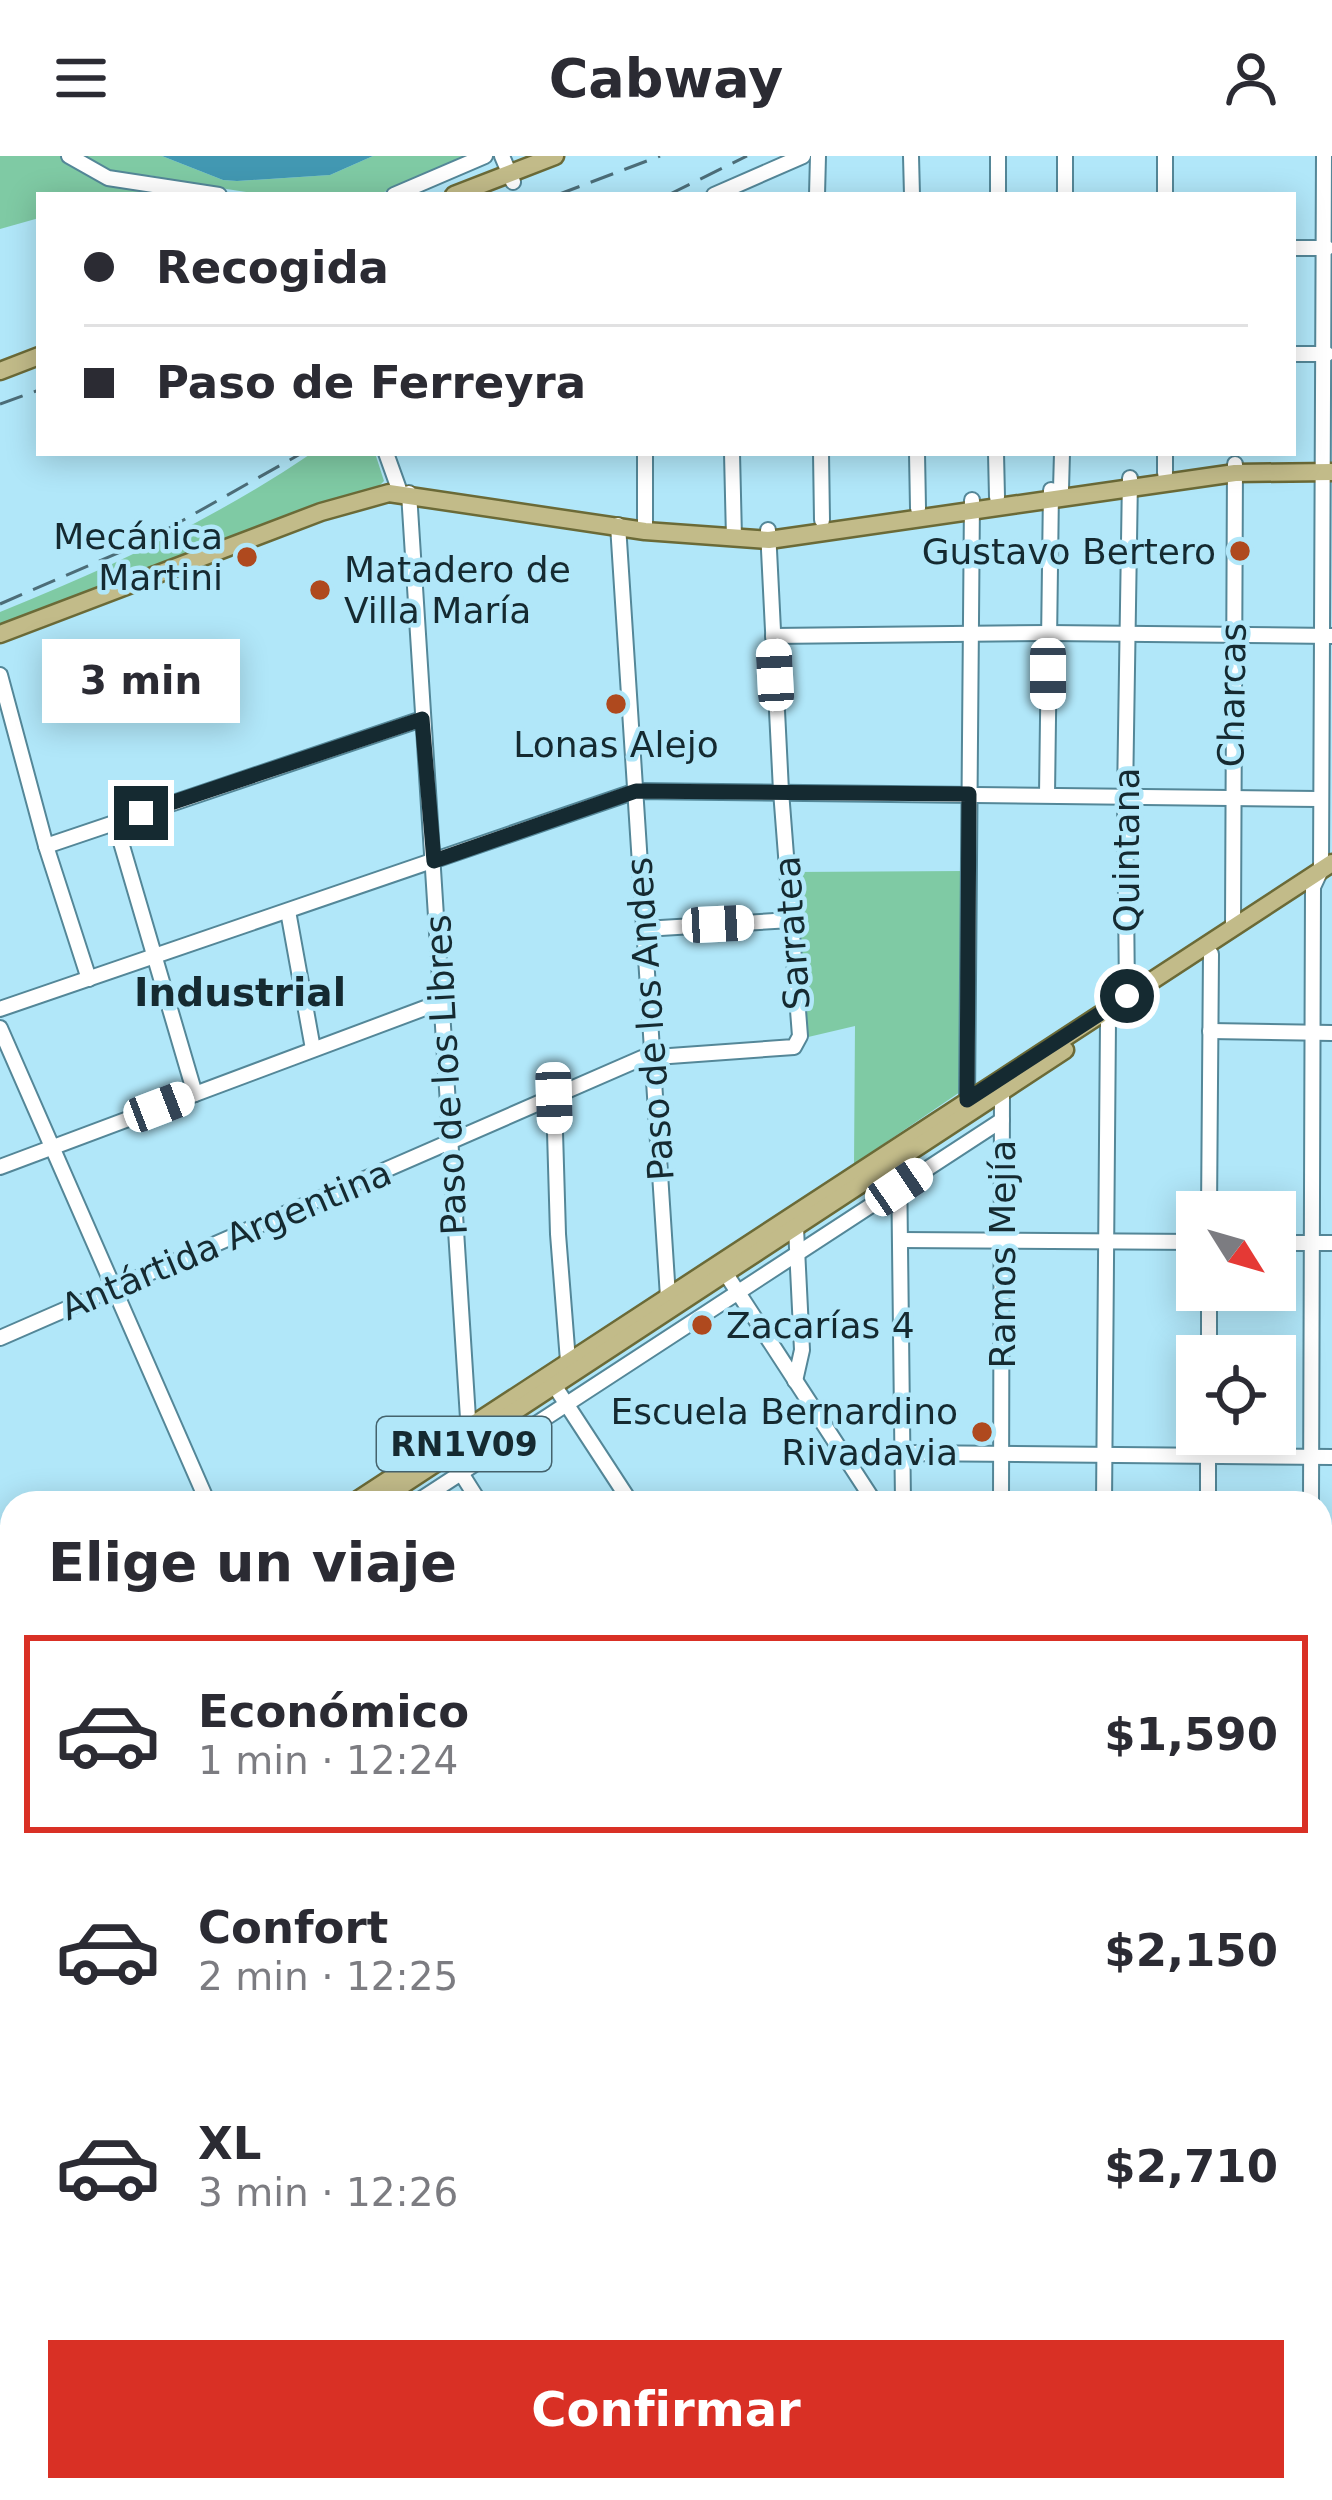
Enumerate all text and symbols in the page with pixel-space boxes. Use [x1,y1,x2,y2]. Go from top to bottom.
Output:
icon: menu [48,45,114,111]
icon: person [1218,45,1284,111]
text: Cabway [549,47,783,110]
text: Recogida [156,241,389,294]
text: Paso de Ferreyra [156,356,586,409]
place label: Mecánica Martini [53,516,223,598]
place label: Gustavo Bertero [922,531,1216,572]
marker: Gustavo Bertero [1227,538,1253,564]
marker: Mecánica Martini [234,544,260,570]
place label: Matadero de Villa María [344,549,571,631]
marker: Matadero de Villa María [307,577,333,603]
street label: Charcas [1210,622,1254,768]
car [755,638,795,712]
car [1030,638,1066,710]
callout: 3 min [42,639,240,723]
text: 3 min [80,658,202,703]
marker: Lonas Alejo [603,691,629,717]
place label: Lonas Alejo [513,724,719,765]
street label: Quintana [1106,767,1147,933]
route end [114,786,168,840]
street label: Sarratea [766,855,818,1011]
street label: Paso de los Andes [618,856,682,1182]
car [681,904,755,944]
street label: Paso de los Libres [417,914,475,1236]
route start [1100,969,1154,1023]
district label: Industrial [134,970,346,1015]
car [535,1061,573,1135]
car [119,1077,199,1137]
street label: Ramos Mejía [982,1140,1023,1368]
street label: Antártida Argentina [55,1152,397,1328]
car [859,1152,939,1222]
north arrow [1176,1191,1296,1311]
map controls [1176,1191,1296,1455]
place label: Zacarías 4 [726,1305,915,1346]
marker: Zacarías 4 [689,1312,715,1338]
button: locate [1176,1335,1296,1455]
place label: Escuela Bernardino Rivadavia [610,1391,958,1473]
road number: RN1V09 [377,1417,551,1471]
marker: Escuela Bernardino Rivadavia [969,1419,995,1445]
text: Elige un viaje [48,1531,457,1594]
icon: car [54,1680,162,1788]
text: Económico [198,1685,469,1738]
text: $1,590 [1104,1708,1278,1761]
text: 1 min · 12:24 [198,1738,458,1783]
icon: car [54,1896,162,2004]
text: Confort [198,1901,388,1954]
text: $2,150 [1104,1924,1278,1977]
text: 2 min · 12:25 [198,1954,458,1999]
icon: car [54,2112,162,2220]
text: XL [198,2117,261,2170]
text: $2,710 [1104,2140,1278,2193]
text: 3 min · 12:26 [198,2170,458,2215]
button: Confirmar [48,2340,1284,2478]

